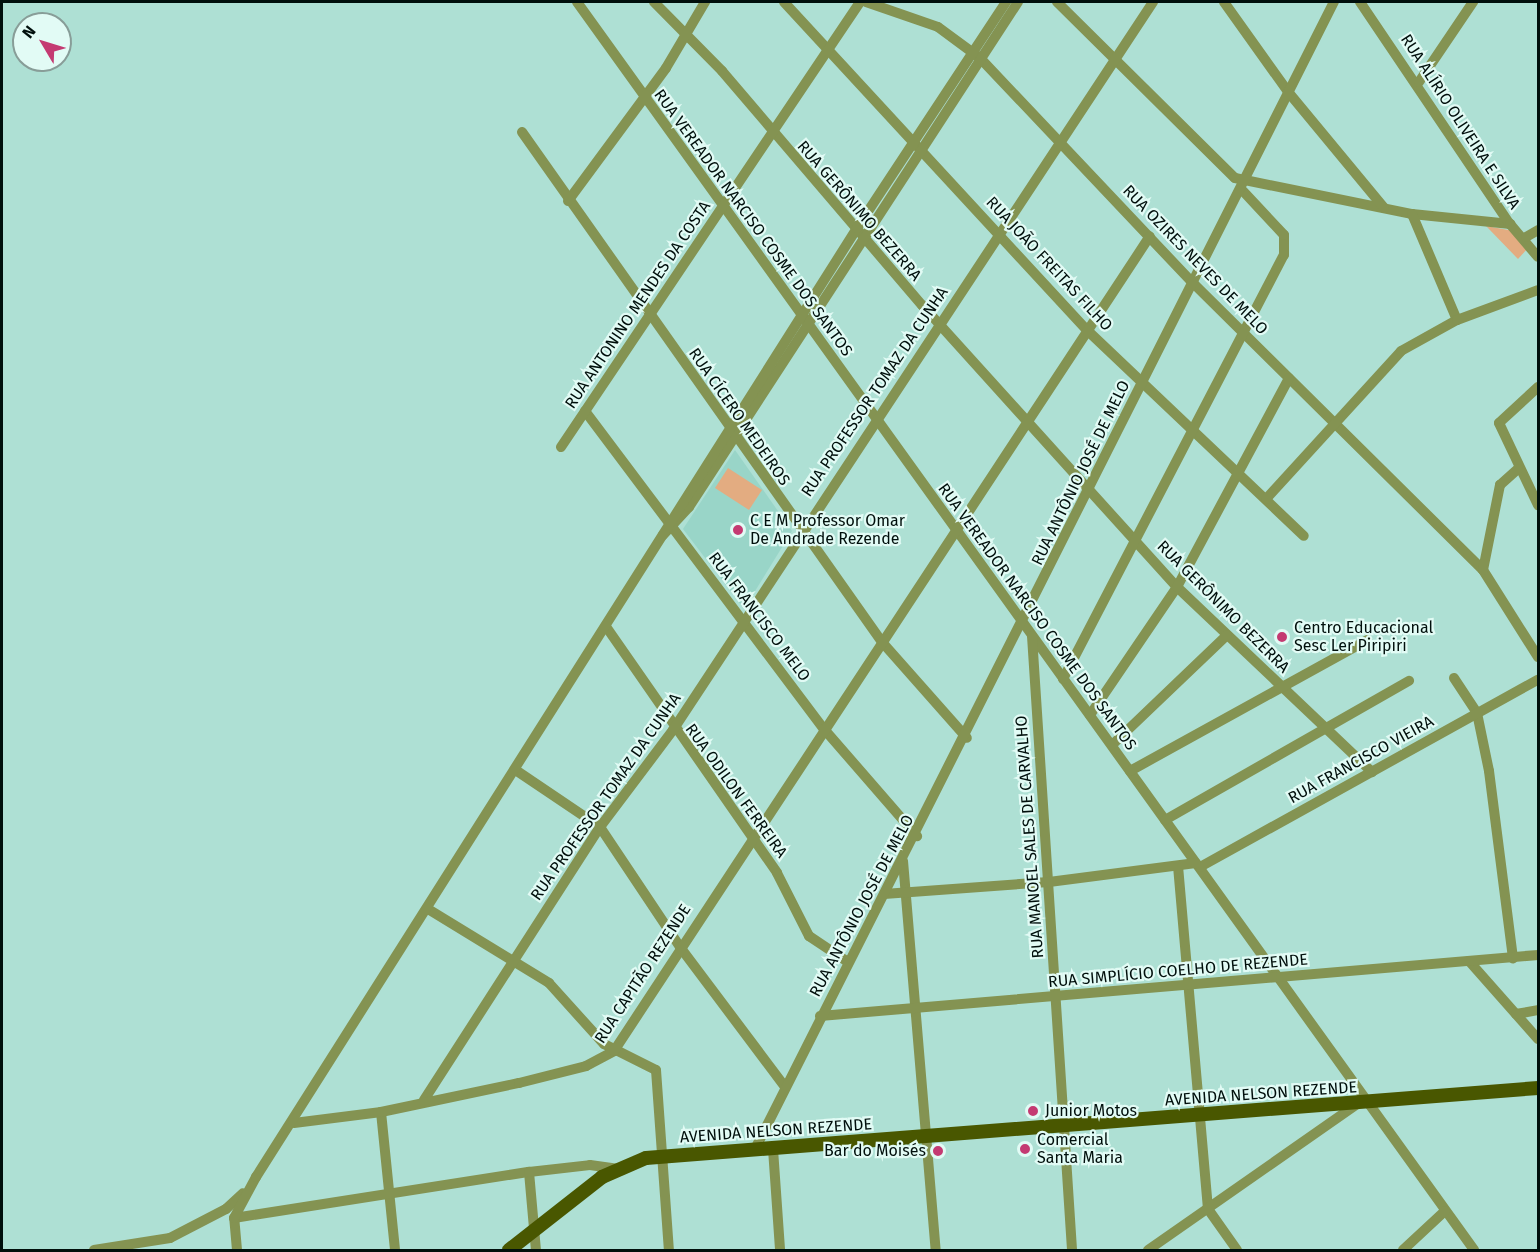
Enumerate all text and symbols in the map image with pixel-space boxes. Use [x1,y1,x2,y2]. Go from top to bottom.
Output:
north arrow [12,12,72,72]
text: N [18,22,40,42]
street label: RUA ALÍRIO OLIVEIRA E SILVA [1396,31,1524,213]
street label: RUA VEREADOR NARCISO COSME DOS SANTOS [650,86,856,360]
street label: RUA GERÔNIMO BEZERRA [793,137,925,285]
street label: RUA OZIRES NEVES DE MELO [1119,181,1271,339]
street label: RUA JOÃO FREITAS FILHO [982,193,1116,335]
street label: RUA ANTONINO MENDES DA COSTA [561,198,715,412]
street label: RUA PROFESSOR TOMAZ DA CUNHA [798,284,952,500]
street label: RUA CÍCERO MEDEIROS [684,345,794,489]
street label: RUA ANTÔNIO JOSÉ DE MELO [1028,377,1134,569]
street label: RUA VEREADOR NARCISO COSME DOS SANTOS [934,480,1140,754]
place label: C E M Professor Omar De Andrade Rezende [750,511,905,549]
marker: C E M Professor Omar De Andrade Rezende [731,523,745,537]
street label: RUA GERÔNIMO BEZERRA [1153,537,1293,677]
street label: RUA FRANCISCO MELO [704,549,814,685]
place label: Centro Educacional Sesc Ler Piripiri [1294,618,1433,656]
marker: Centro Educacional Sesc Ler Piripiri [1275,630,1289,644]
street label: RUA PROFESSOR TOMAZ DA CUNHA [527,690,685,904]
street label: RUA FRANCISCO VIEIRA [1285,712,1437,808]
street label: RUA MANOEL SALES DE CARVALHO [1012,715,1048,959]
street label: RUA ODILON FERREIRA [681,720,791,862]
street label: RUA ANTÔNIO JOSÉ DE MELO [806,812,918,1000]
street label: RUA CAPITÃO REZENDE [591,901,695,1047]
street label: RUA SIMPLÍCIO COELHO DE REZENDE [1047,950,1309,992]
street label: AVENIDA NELSON REZENDE [1164,1078,1358,1110]
place label: Junior Motos [1045,1101,1137,1121]
marker: Junior Motos [1026,1104,1040,1118]
street label: AVENIDA NELSON REZENDE [679,1115,873,1147]
place label: Comercial Santa Maria [1037,1130,1123,1168]
place label: Bar do Moisés [824,1141,926,1161]
marker: Comercial Santa Maria [1018,1142,1032,1156]
marker: Bar do Moisés [931,1144,945,1158]

